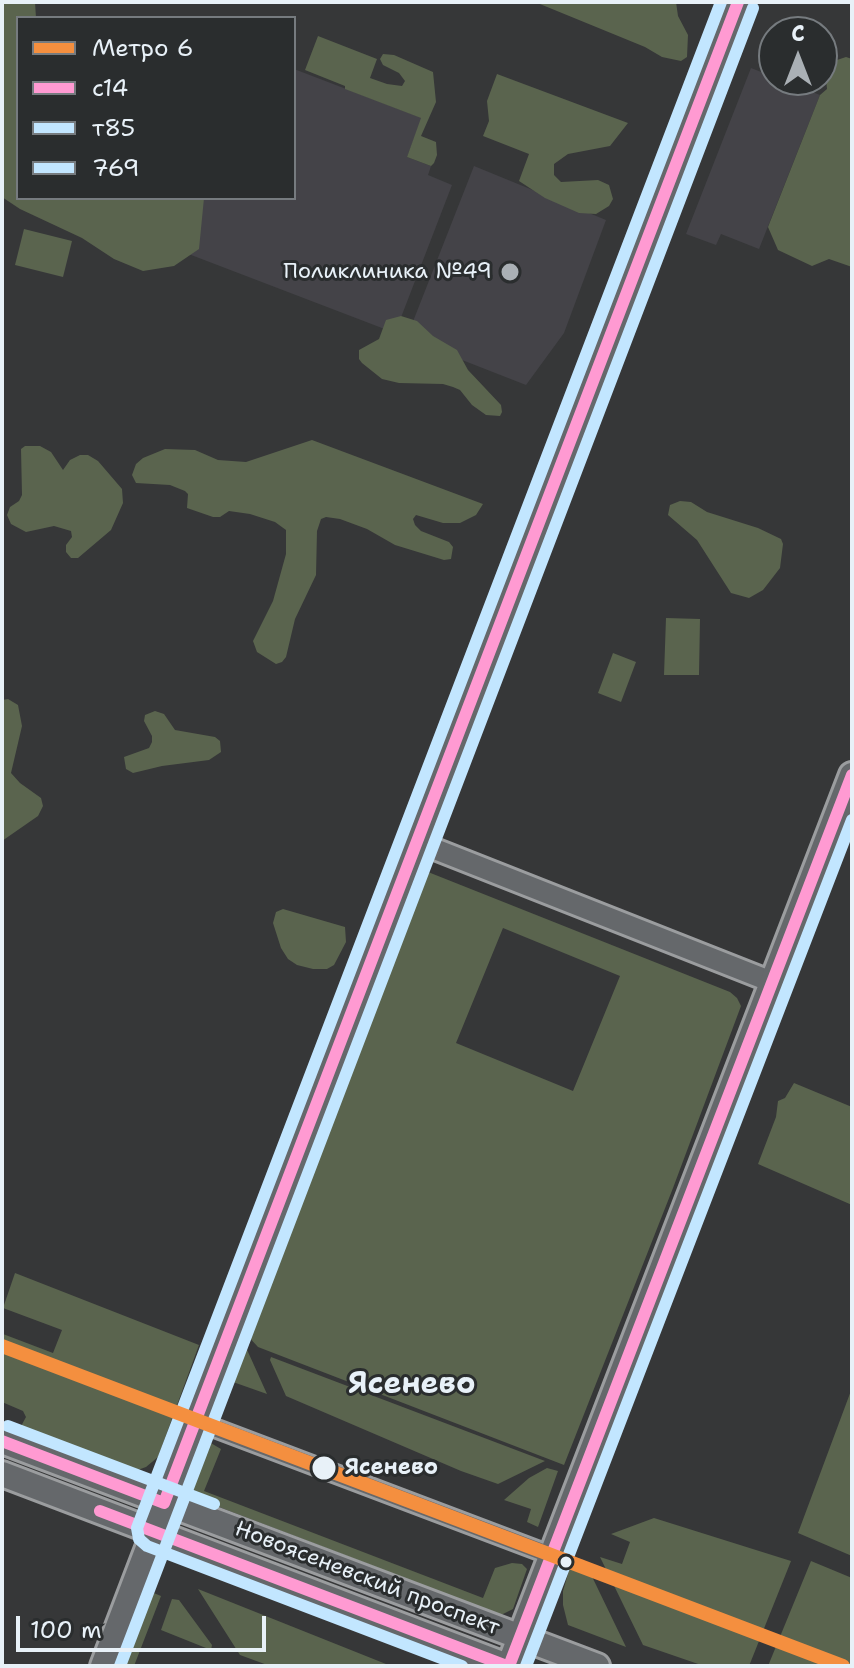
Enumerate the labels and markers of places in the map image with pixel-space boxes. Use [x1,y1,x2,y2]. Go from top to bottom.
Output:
place label: Поликлиника №49 [283,259,492,285]
marker: Поликлиника №49 [499,261,521,283]
marker: Ясенево [310,1454,338,1482]
place label: Ясенево [345,1455,438,1481]
unlabelled marker [558,1554,574,1570]

